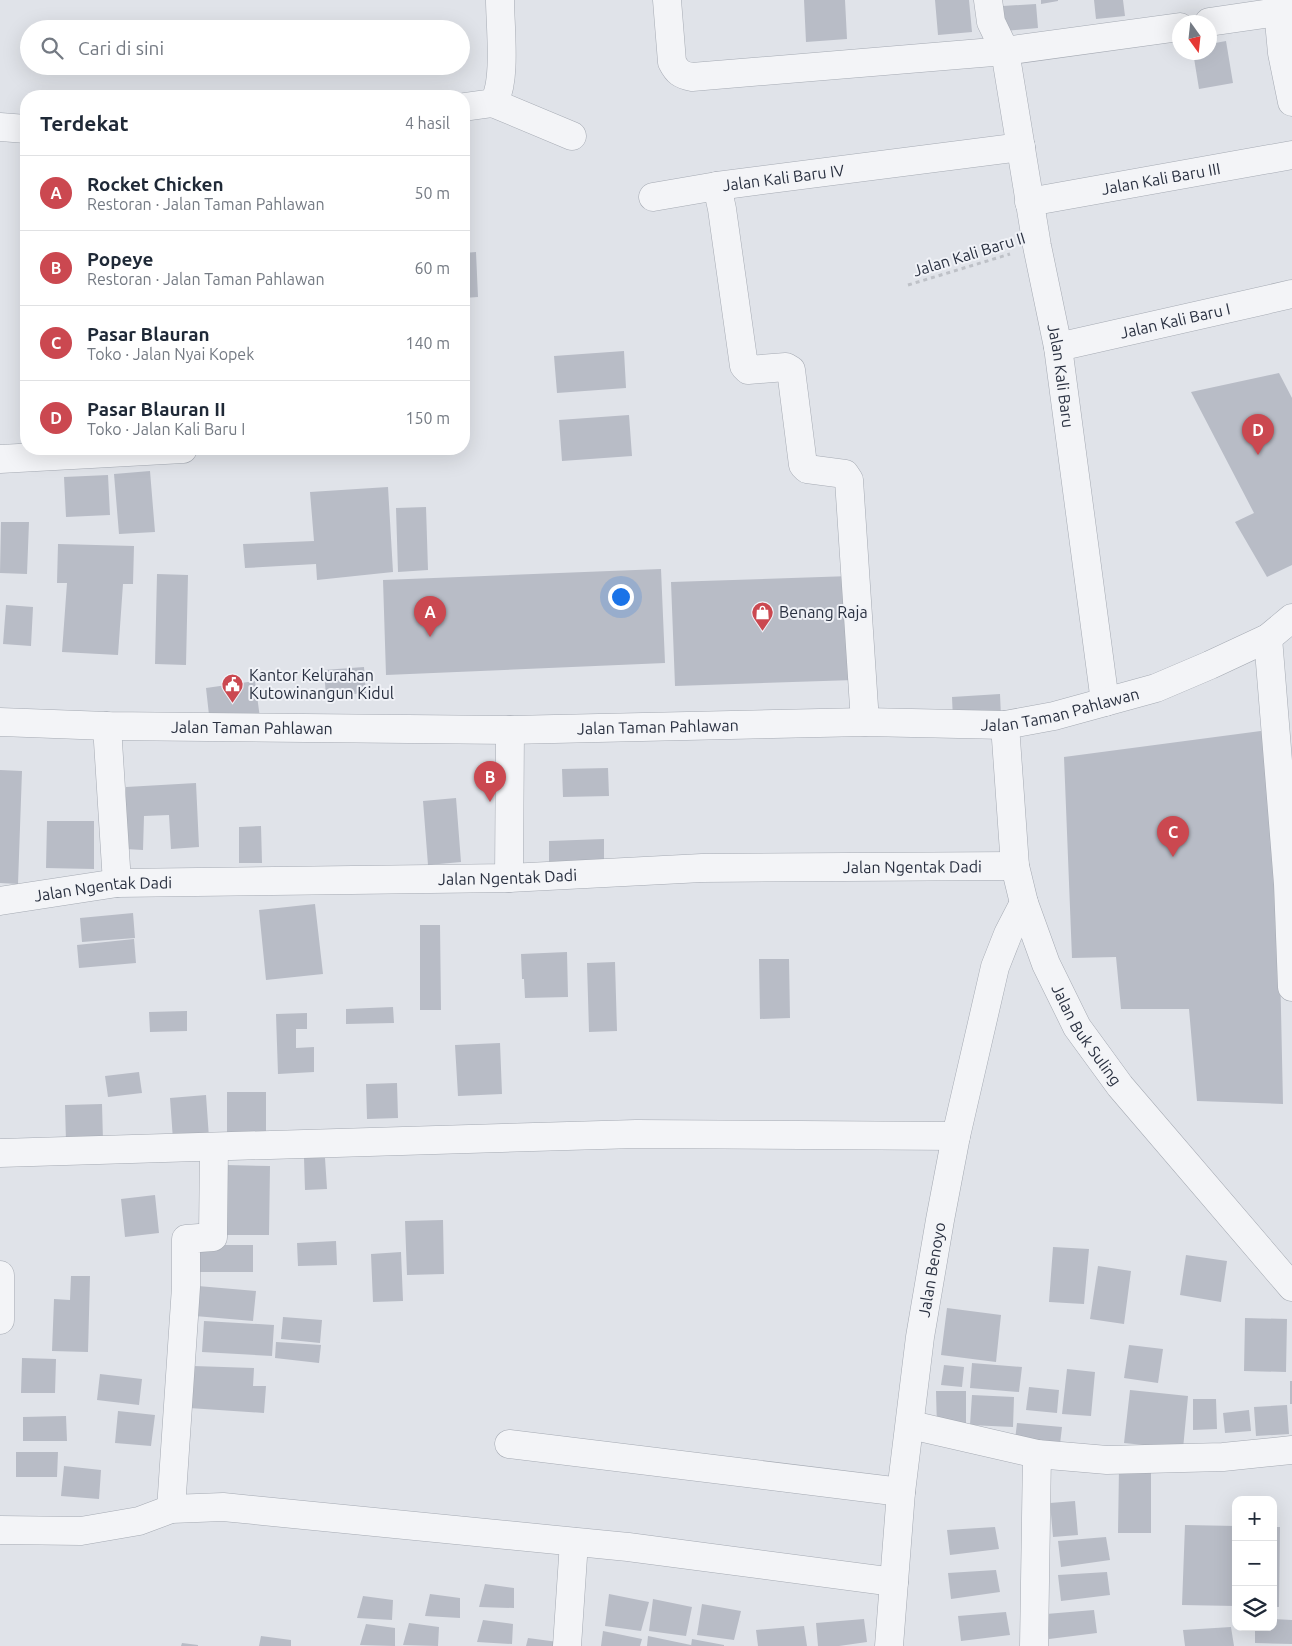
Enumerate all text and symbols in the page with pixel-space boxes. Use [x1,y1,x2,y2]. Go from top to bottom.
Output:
north arrow [1172,15,1217,60]
search box [20,20,470,75]
icon: search [38,34,66,62]
text: Cari di sini [78,37,164,59]
text: Terdekat [40,111,128,135]
text: 4 hasil [405,114,450,132]
street label: Jalan Kali Baru III [1100,159,1222,198]
street label: Jalan Kali Baru IV [721,161,845,194]
text: Rocket Chicken [87,173,224,195]
text: A [50,184,62,202]
text: 50 m [414,184,450,202]
text: Restoran · Jalan Taman Pahlawan [87,195,325,213]
street label: Jalan Kali Baru II [911,228,1027,280]
text: Popeye [87,248,153,270]
text: B [51,259,61,277]
text: 60 m [414,259,450,277]
text: Restoran · Jalan Taman Pahlawan [87,270,325,288]
street label: Jalan Kali Baru I [1118,299,1232,342]
street label: Jalan Kali Baru [1044,322,1078,429]
text: Pasar Blauran [87,323,210,345]
text: C [51,334,61,352]
text: 140 m [405,334,450,352]
text: Toko · Jalan Nyai Kopek [87,345,254,363]
text: Pasar Blauran II [87,398,226,420]
text: D [50,409,62,427]
text: 150 m [405,409,450,427]
pin: D [1242,414,1274,455]
text: Toko · Jalan Kali Baru I [87,420,245,438]
your location [608,584,634,610]
pin: A [414,596,446,637]
shop icon: Benang Raja [751,600,775,631]
place label: Benang Raja [779,603,868,621]
place label: Kantor Kelurahan Kutowinangun Kidul [249,666,394,702]
public building icon: Kantor Kelurahan Kutowinangun Kidul [221,672,245,703]
street label: Jalan Taman Pahlawan [981,684,1141,735]
street label: Jalan Taman Pahlawan [577,716,739,737]
street label: Jalan Taman Pahlawan [171,718,333,737]
pin: B [474,761,506,802]
pin: C [1157,816,1189,857]
street label: Jalan Ngentak Dadi [843,857,982,876]
street label: Jalan Ngentak Dadi [438,865,578,888]
street label: Jalan Ngentak Dadi [33,873,172,905]
street label: Jalan Buk Suling [1048,981,1125,1089]
street label: Jalan Benoyo [915,1221,948,1318]
map controls [1232,1496,1277,1631]
button: + [1232,1496,1277,1541]
button: − [1232,1541,1277,1586]
button: layers [1232,1586,1277,1631]

